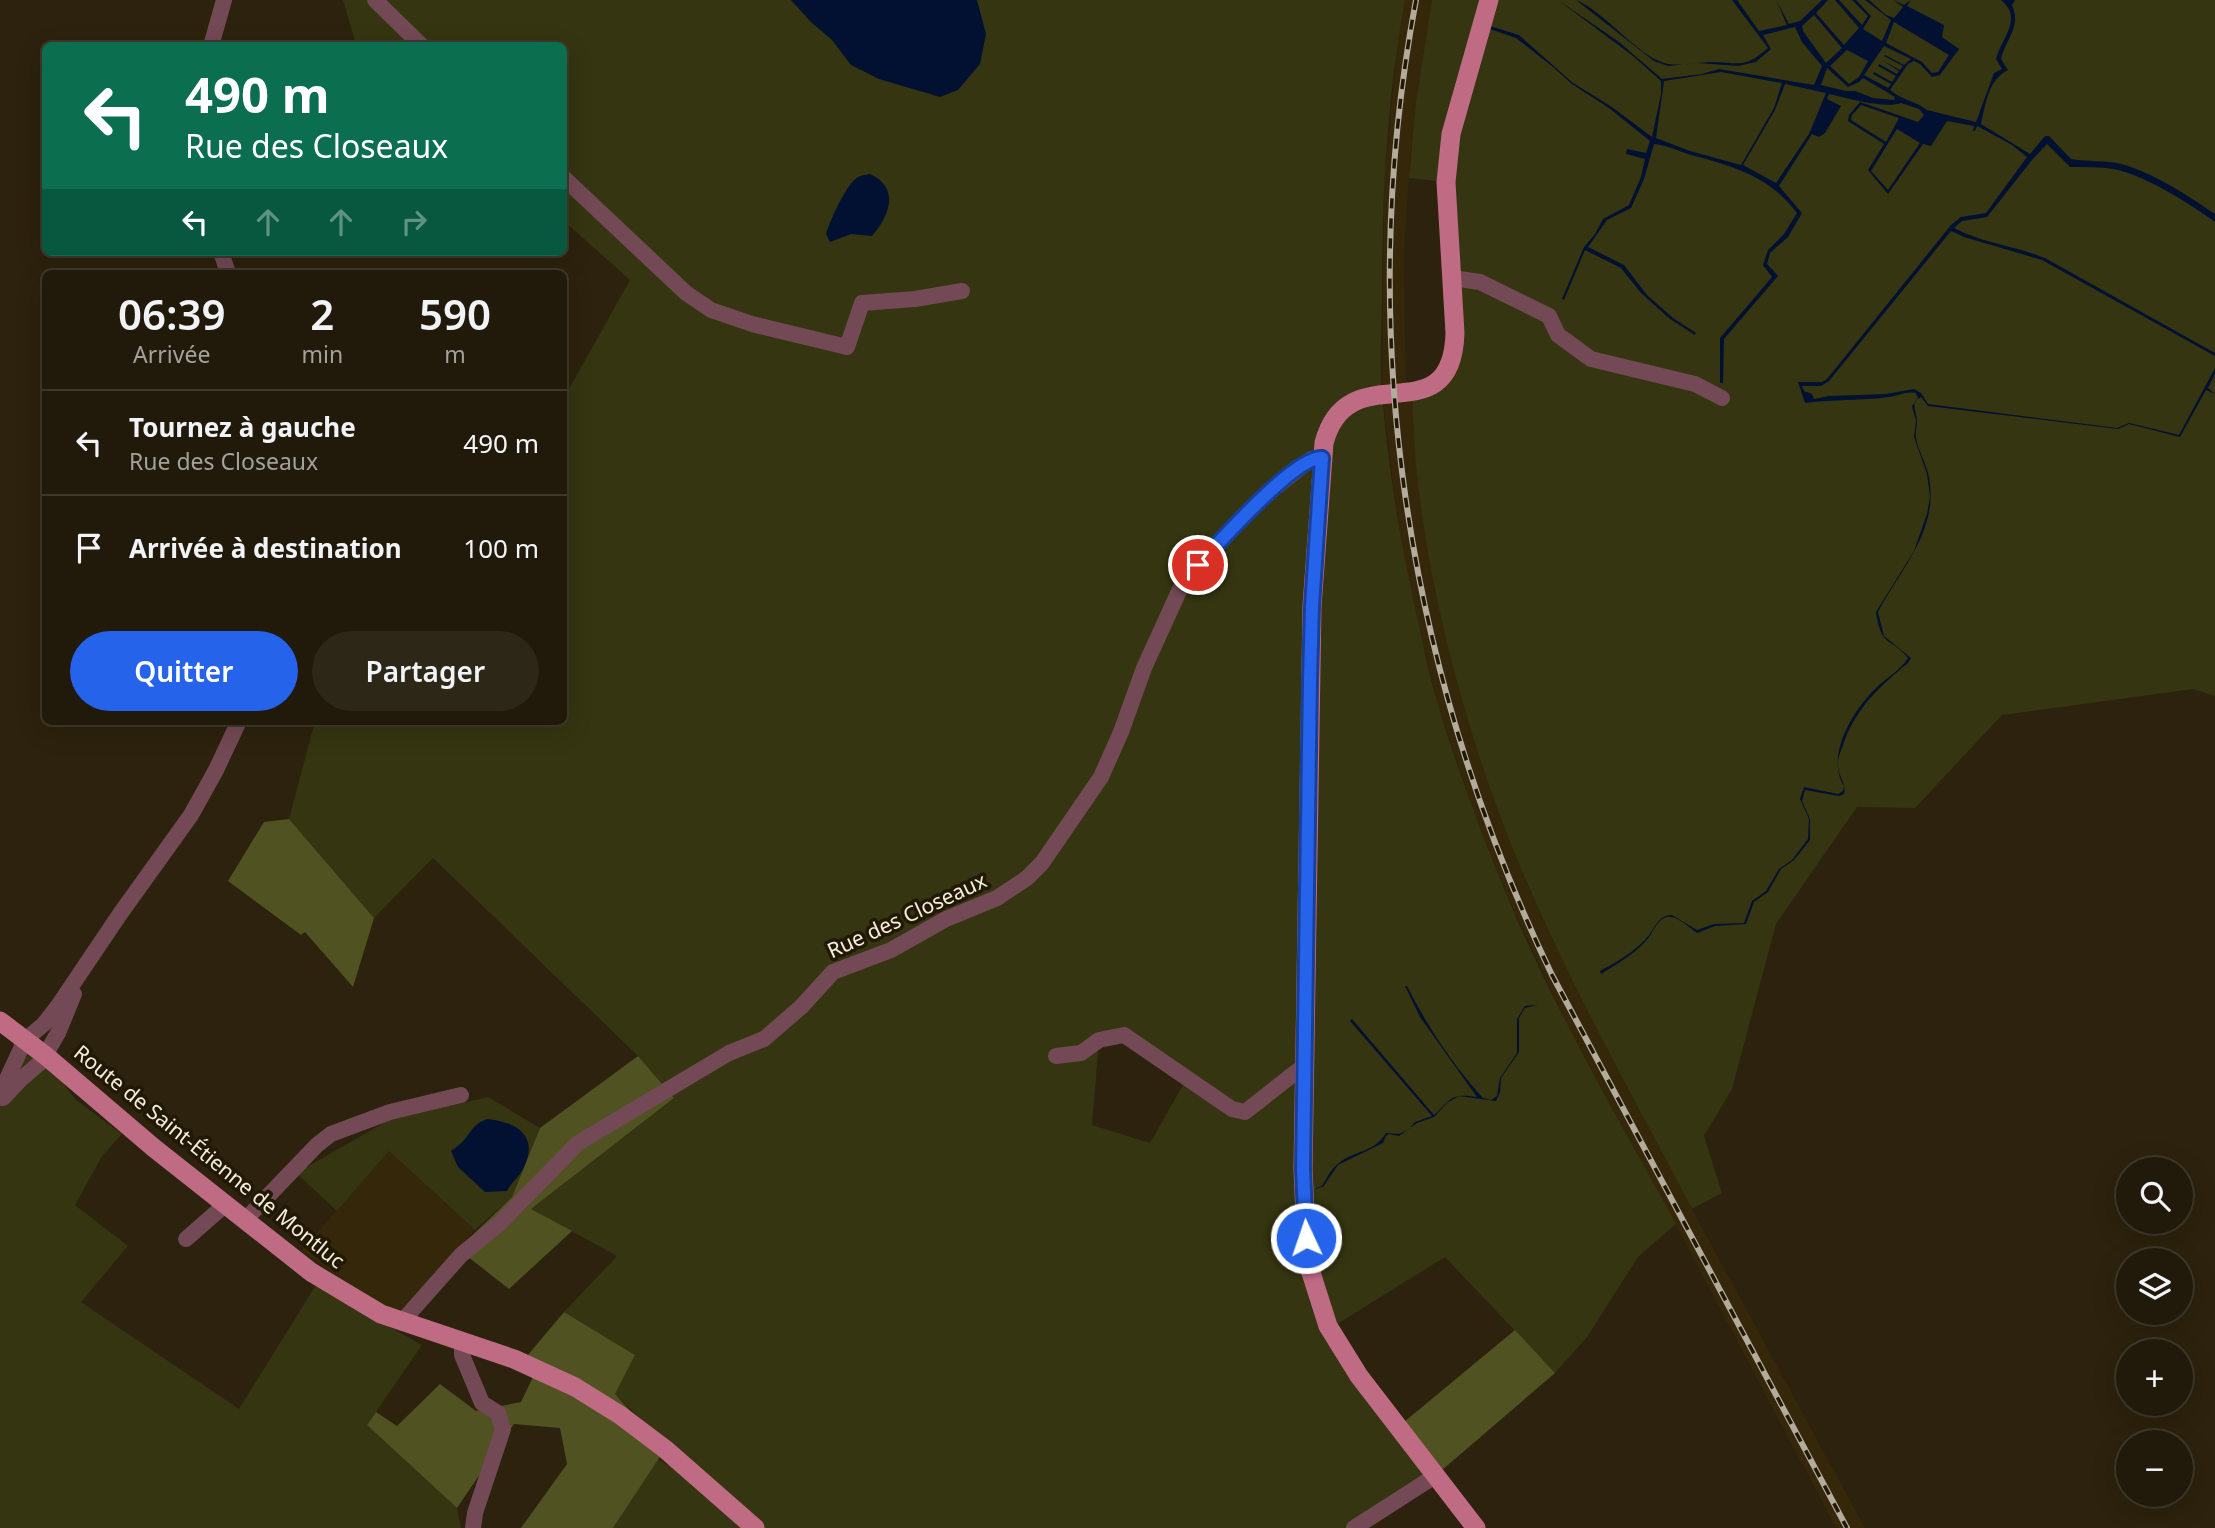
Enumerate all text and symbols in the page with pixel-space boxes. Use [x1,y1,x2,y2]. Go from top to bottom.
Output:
text: 490 m [185,61,330,127]
icon: left [70,70,161,161]
text: Rue des Closeaux [185,124,448,167]
icon: left [176,203,214,241]
icon: ahead [249,203,287,241]
icon: ahead [322,203,360,241]
icon: right [395,203,433,241]
text: 06:39 [118,285,226,342]
text: 2 [310,285,334,342]
text: 590 [419,285,491,342]
text: Arrivée [133,338,210,370]
text: min [301,338,343,370]
text: m [444,338,466,370]
text: Tournez à gauche [129,409,356,445]
icon: left [70,424,108,462]
text: 490 m [463,425,539,461]
text: Rue des Closeaux [129,445,318,477]
icon: arrive [70,529,108,567]
text: Arrivée à destination [129,530,402,566]
text: 100 m [463,530,539,566]
pin [1168,535,1228,595]
icon: arrive [1179,546,1217,584]
button: Quitter [70,631,298,711]
button: Partager [312,631,539,711]
street label: Rue des Closeaux [822,866,991,964]
street label: Route de Saint-Étienne de Montluc [68,1038,351,1274]
map controls [2116,1157,2193,1507]
button: search [2116,1157,2193,1234]
position arrow [1269,1201,1343,1275]
button: layers [2116,1248,2193,1325]
button: + [2116,1339,2193,1416]
button: − [2116,1430,2193,1507]

